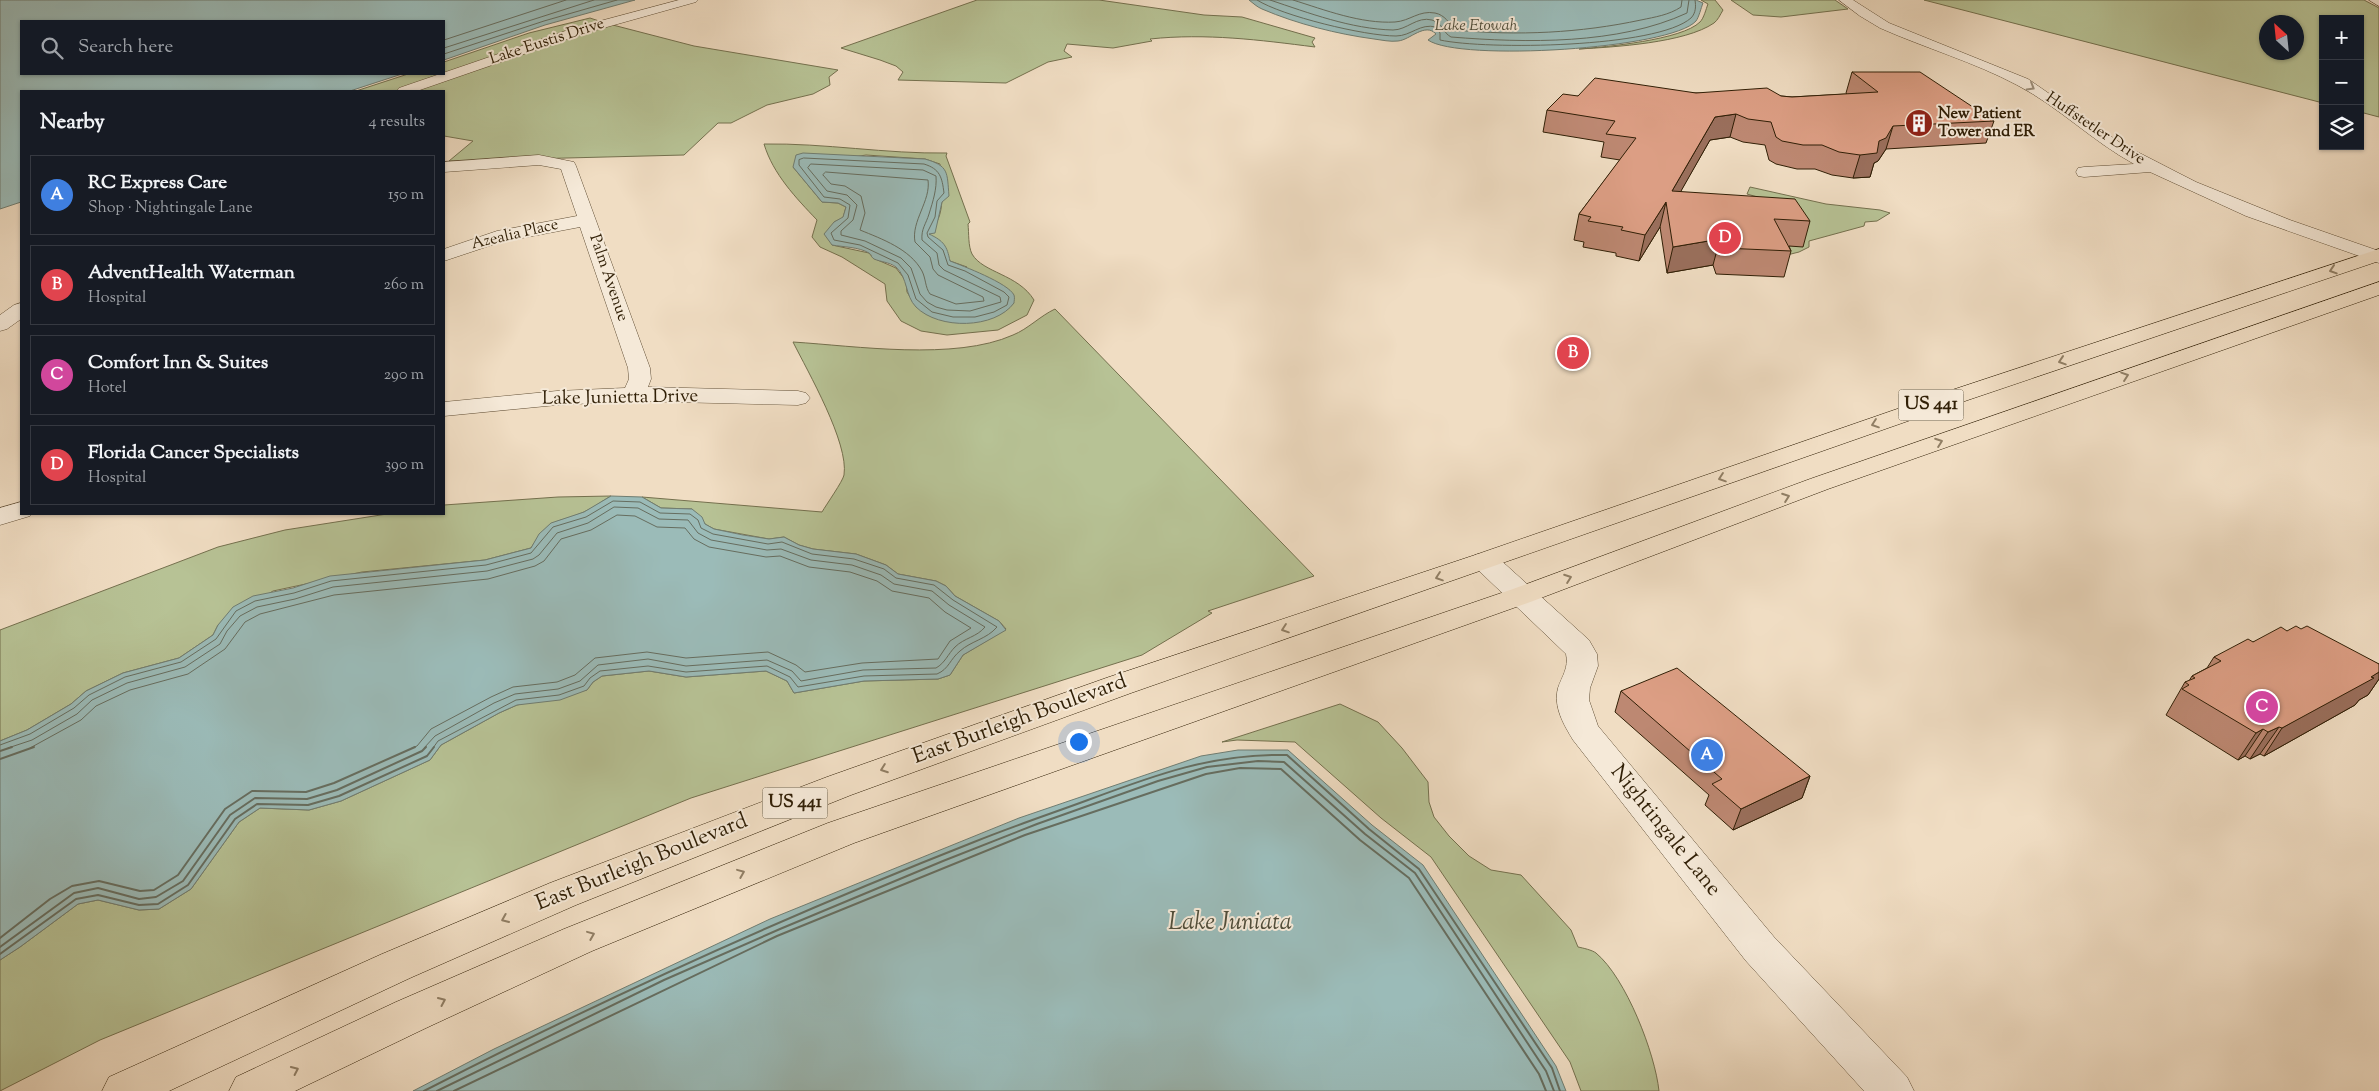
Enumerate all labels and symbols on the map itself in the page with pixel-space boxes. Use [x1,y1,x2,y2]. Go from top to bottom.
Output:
street label: Lake Eustis Drive [487,13,607,71]
water label: Lake Etowah [1434,15,1518,38]
north arrow [2259,15,2304,60]
one-way arrow [2026,81,2035,91]
street label: Huffstetler Drive [2041,87,2149,171]
place label: New Patient Tower and ER [1938,103,2035,144]
building icon: New Patient Tower and ER [1904,108,1934,138]
street label: Azealia Place [469,214,561,256]
pin: D [1709,219,1741,257]
street label: Palm Avenue [582,231,634,325]
one-way arrow [2329,265,2337,275]
pin: B [1557,334,1589,372]
one-way arrow [2059,355,2067,365]
one-way arrow [2121,372,2129,382]
street label: Lake Junietta Drive [542,383,699,413]
road number: US 441 [1898,390,1964,420]
one-way arrow [1872,418,1880,428]
one-way arrow [1934,438,1943,448]
one-way arrow [1718,472,1727,482]
one-way arrow [1781,493,1790,503]
one-way arrow [1435,571,1443,581]
one-way arrow [1564,574,1572,584]
one-way arrow [1281,623,1289,633]
street label: East Burleigh Boulevard [908,666,1132,774]
pin: C [2246,688,2278,726]
your location [1066,729,1092,755]
pin: A [1691,736,1723,774]
street label: Nightingale Lane [1602,758,1728,904]
one-way arrow [880,763,888,773]
road number: US 441 [762,788,828,818]
street label: East Burleigh Boulevard [531,806,753,920]
one-way arrow [736,869,745,879]
water label: Lake Juniata [1168,906,1292,940]
one-way arrow [501,913,510,924]
one-way arrow [586,930,594,940]
one-way arrow [437,996,446,1007]
one-way arrow [290,1066,299,1076]

